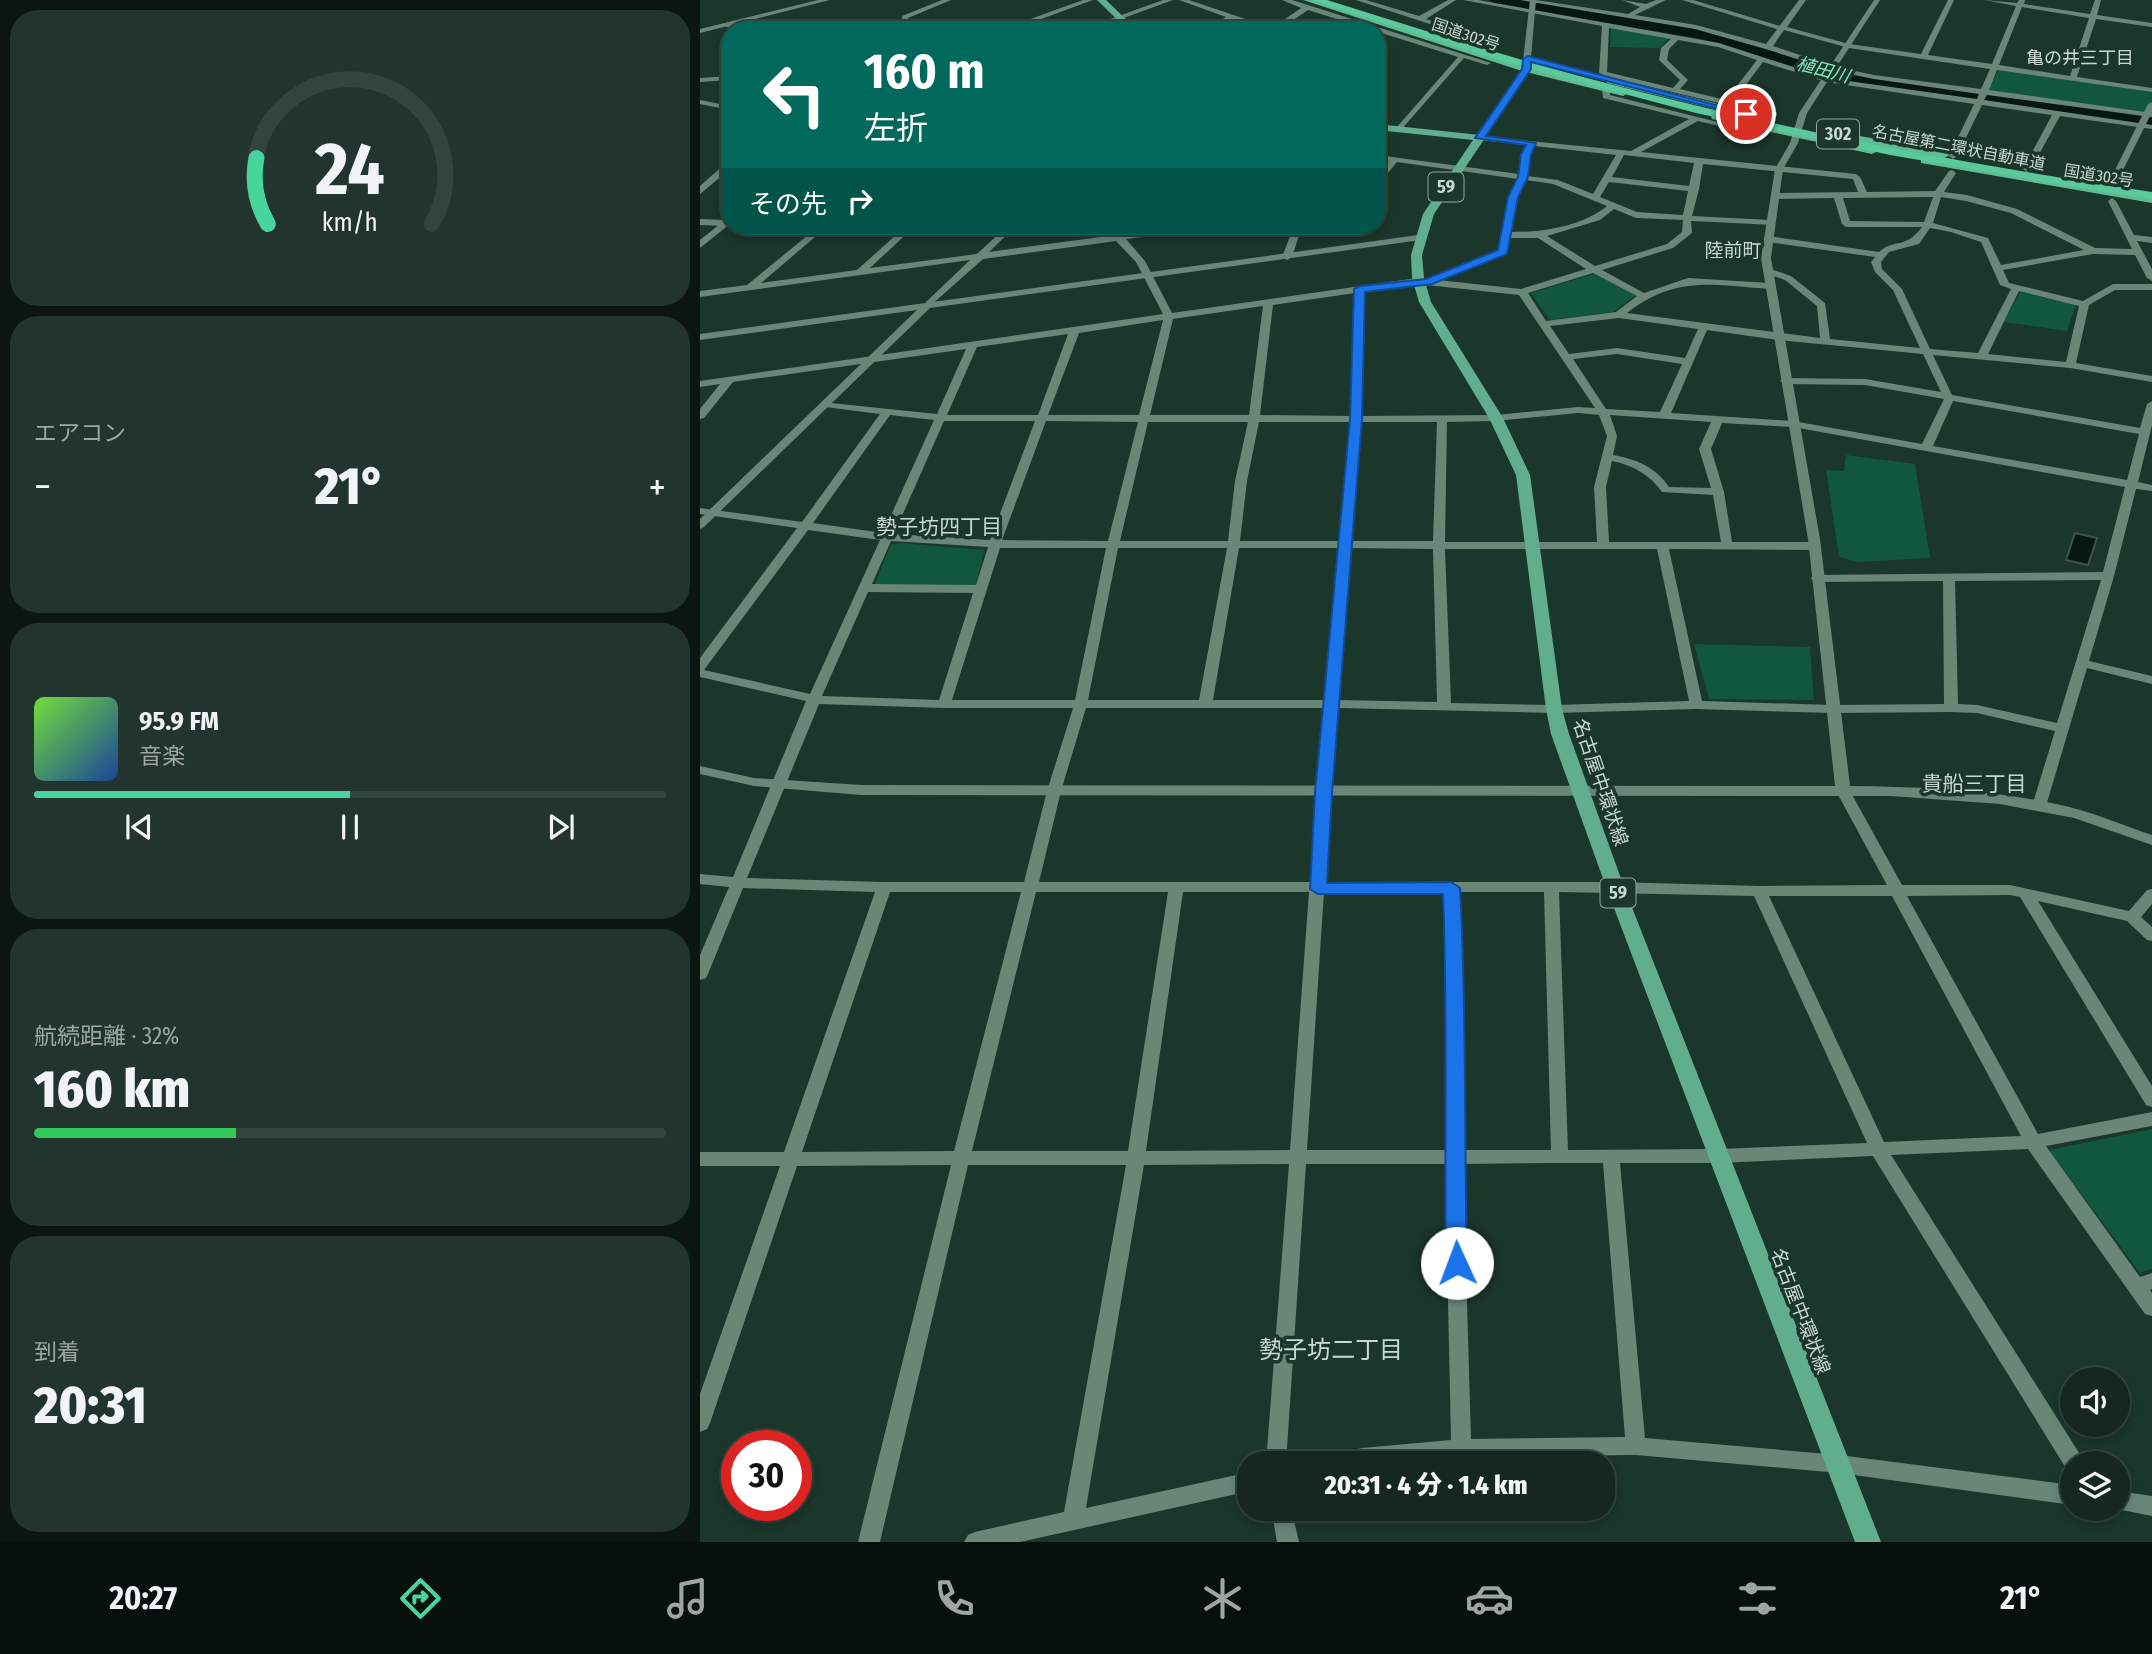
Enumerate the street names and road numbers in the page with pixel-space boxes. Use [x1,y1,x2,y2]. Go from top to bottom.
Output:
street label: 国道302号 [1429,15,1502,54]
road number: 302 [1817,119,1859,148]
street label: 名古屋第二環状自動車道 [1871,121,2047,174]
street label: 国道302号 [2063,161,2135,190]
road number: 59 [1428,172,1464,202]
street label: 名古屋中環状線 [1568,716,1633,849]
road number: 59 [1600,878,1636,908]
street label: 名古屋中環状線 [1766,1245,1835,1377]

